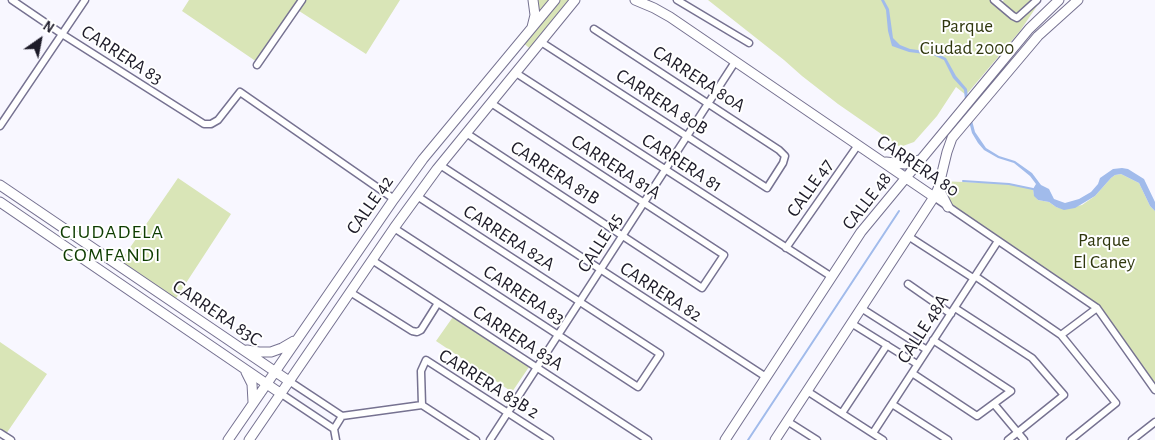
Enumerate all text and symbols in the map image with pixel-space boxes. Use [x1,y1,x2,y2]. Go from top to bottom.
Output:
north arrow [15,15,65,65]
park label: Parque Ciudad 2000 [920,15,1014,59]
text: N [40,19,56,36]
street label: CARRERA 83 [77,20,167,90]
street label: CARRERA 80A [648,41,750,117]
street label: CARRERA 80B [612,64,712,140]
street label: CARRERA 81 [637,129,727,197]
street label: CARRERA 81A [567,130,665,204]
street label: CARRERA 80 [872,130,964,202]
street label: CARRERA 81B [506,136,604,210]
street label: CALLE 47 [782,154,838,222]
street label: CALLE 48 [837,168,897,234]
street label: CALLE 42 [342,171,398,239]
street label: CARRERA 82A [459,200,559,276]
street label: CALLE 45 [572,209,628,277]
district label: CIUDADELA COMFANDI [59,220,165,267]
park label: Parque El Caney [1073,229,1135,273]
street label: CARRERA 82 [616,257,706,327]
street label: CARRERA 83 [479,260,569,330]
street label: CARRERA 83C [168,275,266,351]
street label: CALLE 48A [892,290,954,368]
street label: CARRERA 83A [468,300,568,376]
street label: CARRERA 83B 2 [434,344,544,424]

